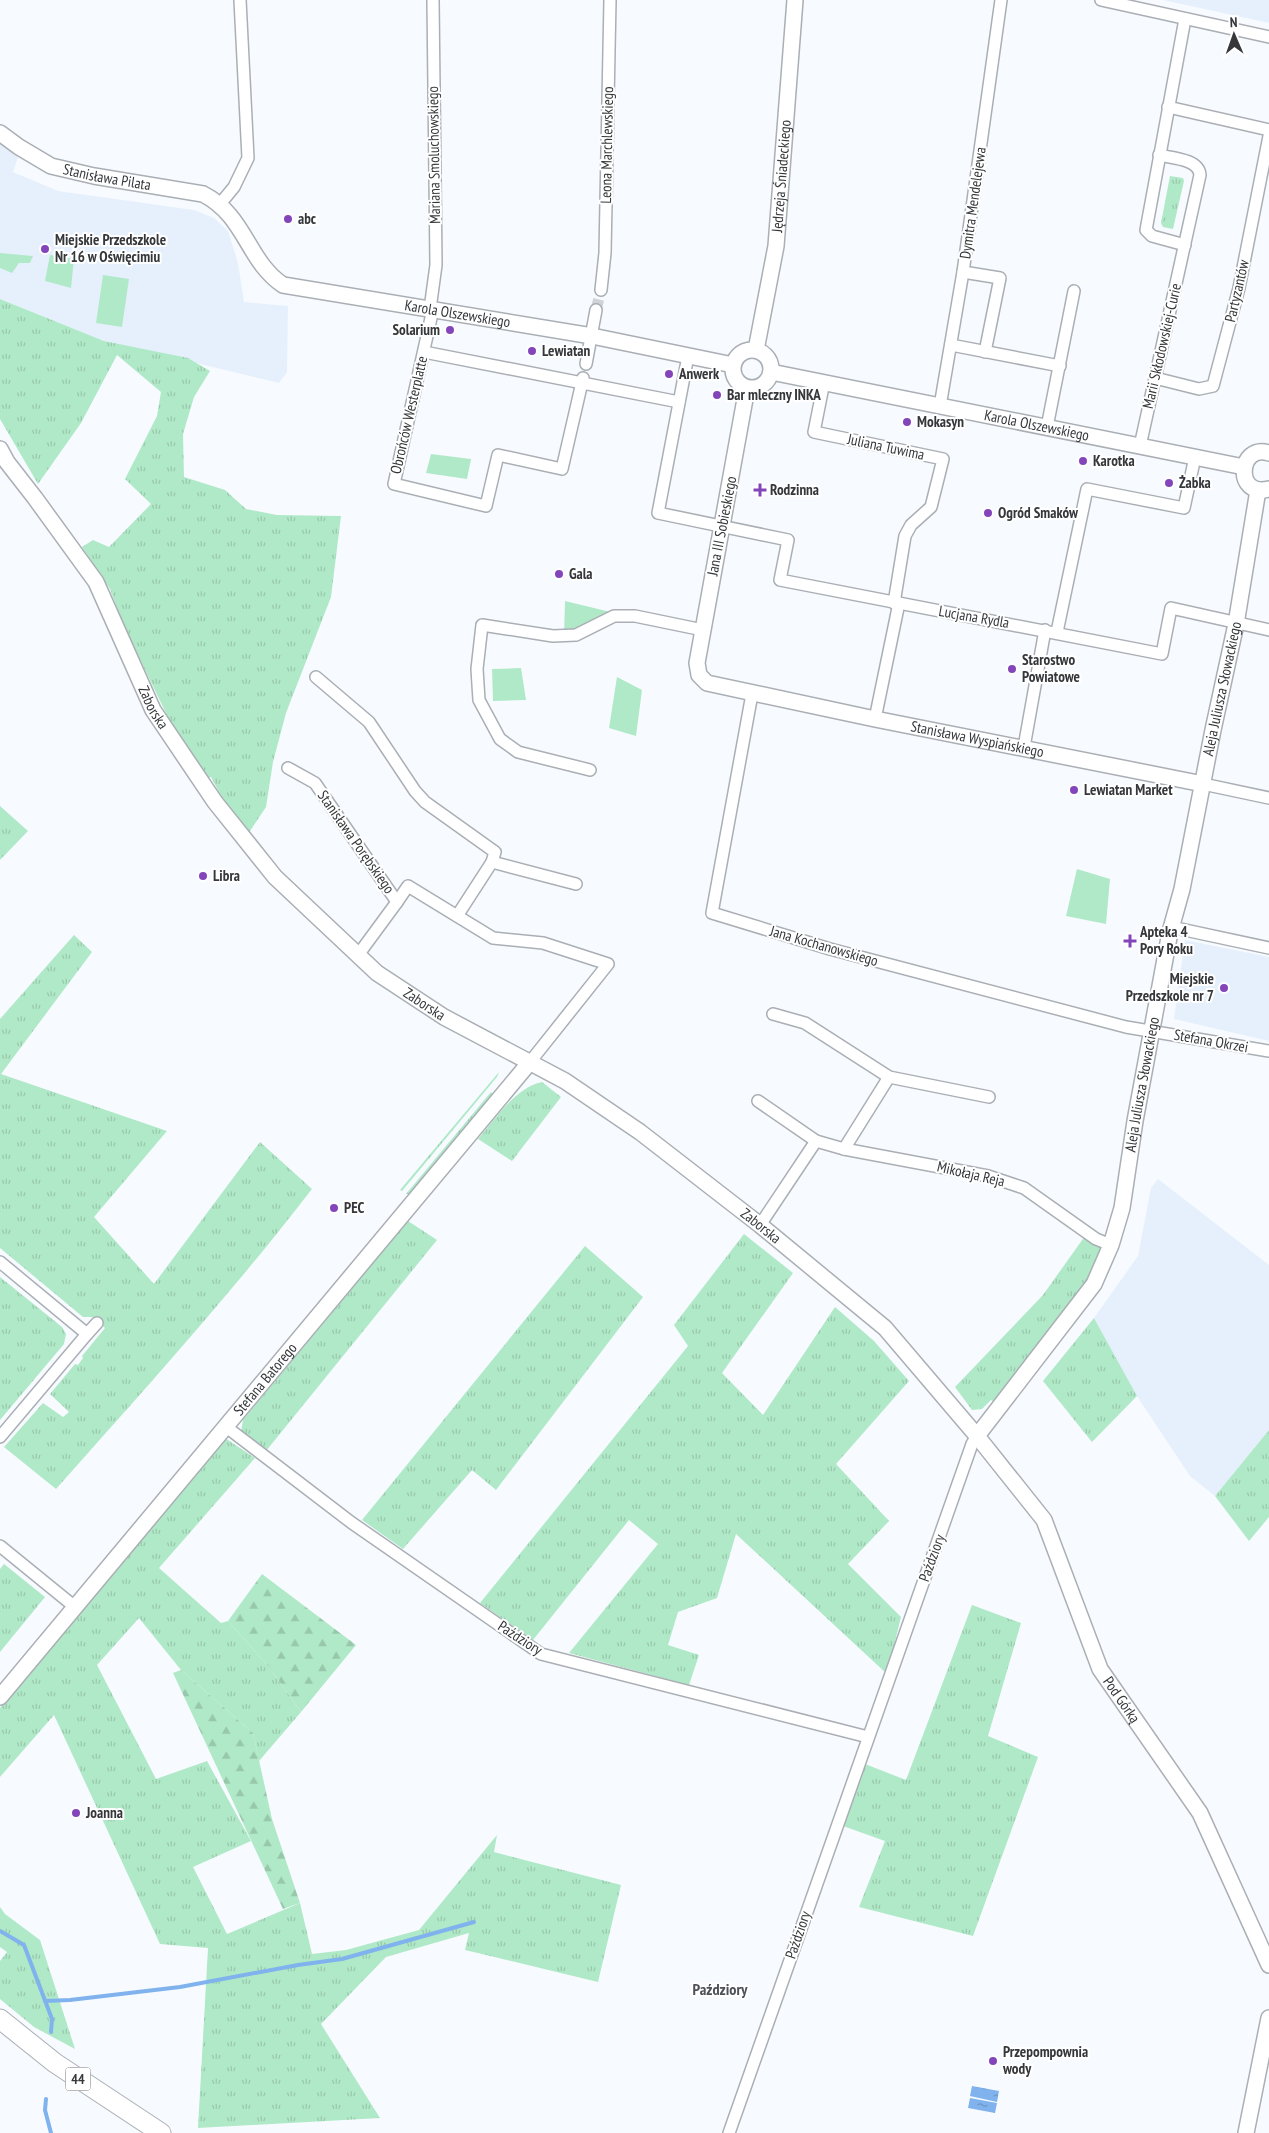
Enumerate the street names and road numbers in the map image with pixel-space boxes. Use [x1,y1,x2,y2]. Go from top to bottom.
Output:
street label: Mariana Smoluchowskiego [423,86,444,224]
street label: Leona Marchlewskiego [596,86,617,204]
street label: Jędrzeja Śniadeckiego [767,119,795,234]
street label: Dymitra Mendelejewa [955,146,990,260]
street label: Stanisława Pilata [61,159,152,194]
street label: Partyzantów [1220,258,1253,324]
street label: Marii Skłodowskiej-Curie [1138,281,1185,410]
street label: Karola Olszewskiego [403,295,512,331]
street label: Obrońców Westerplatte [386,354,431,476]
street label: Karola Olszewskiego [983,405,1091,445]
street label: Juliana Tuwima [845,429,926,464]
street label: Jana III Sobieskiego [702,474,740,578]
street label: Lucjana Rydla [937,601,1011,632]
street label: Aleja Juliusza Słowackiego [1198,620,1245,758]
street label: Zaborska [134,683,173,732]
street label: Stanisława Wyspiańskiego [909,716,1045,761]
street label: Stanisława Porębskiego [314,786,399,897]
street label: Jana Kochanowskiego [767,921,880,970]
street label: Zaborska [400,983,449,1024]
street label: Aleja Juliusza Słowackiego [1120,1015,1163,1153]
street label: Stefana Okrzei [1172,1025,1250,1056]
street label: Mikołaja Reja [935,1157,1007,1191]
street label: Zaborska [737,1204,785,1247]
street label: Stefana Batorego [229,1339,301,1419]
street label: Paździory [914,1531,949,1584]
street label: Paździory [494,1616,546,1659]
street label: Pod Górką [1099,1673,1145,1727]
street label: Paździory [781,1908,815,1961]
road number: 44 [66,2068,90,2090]

